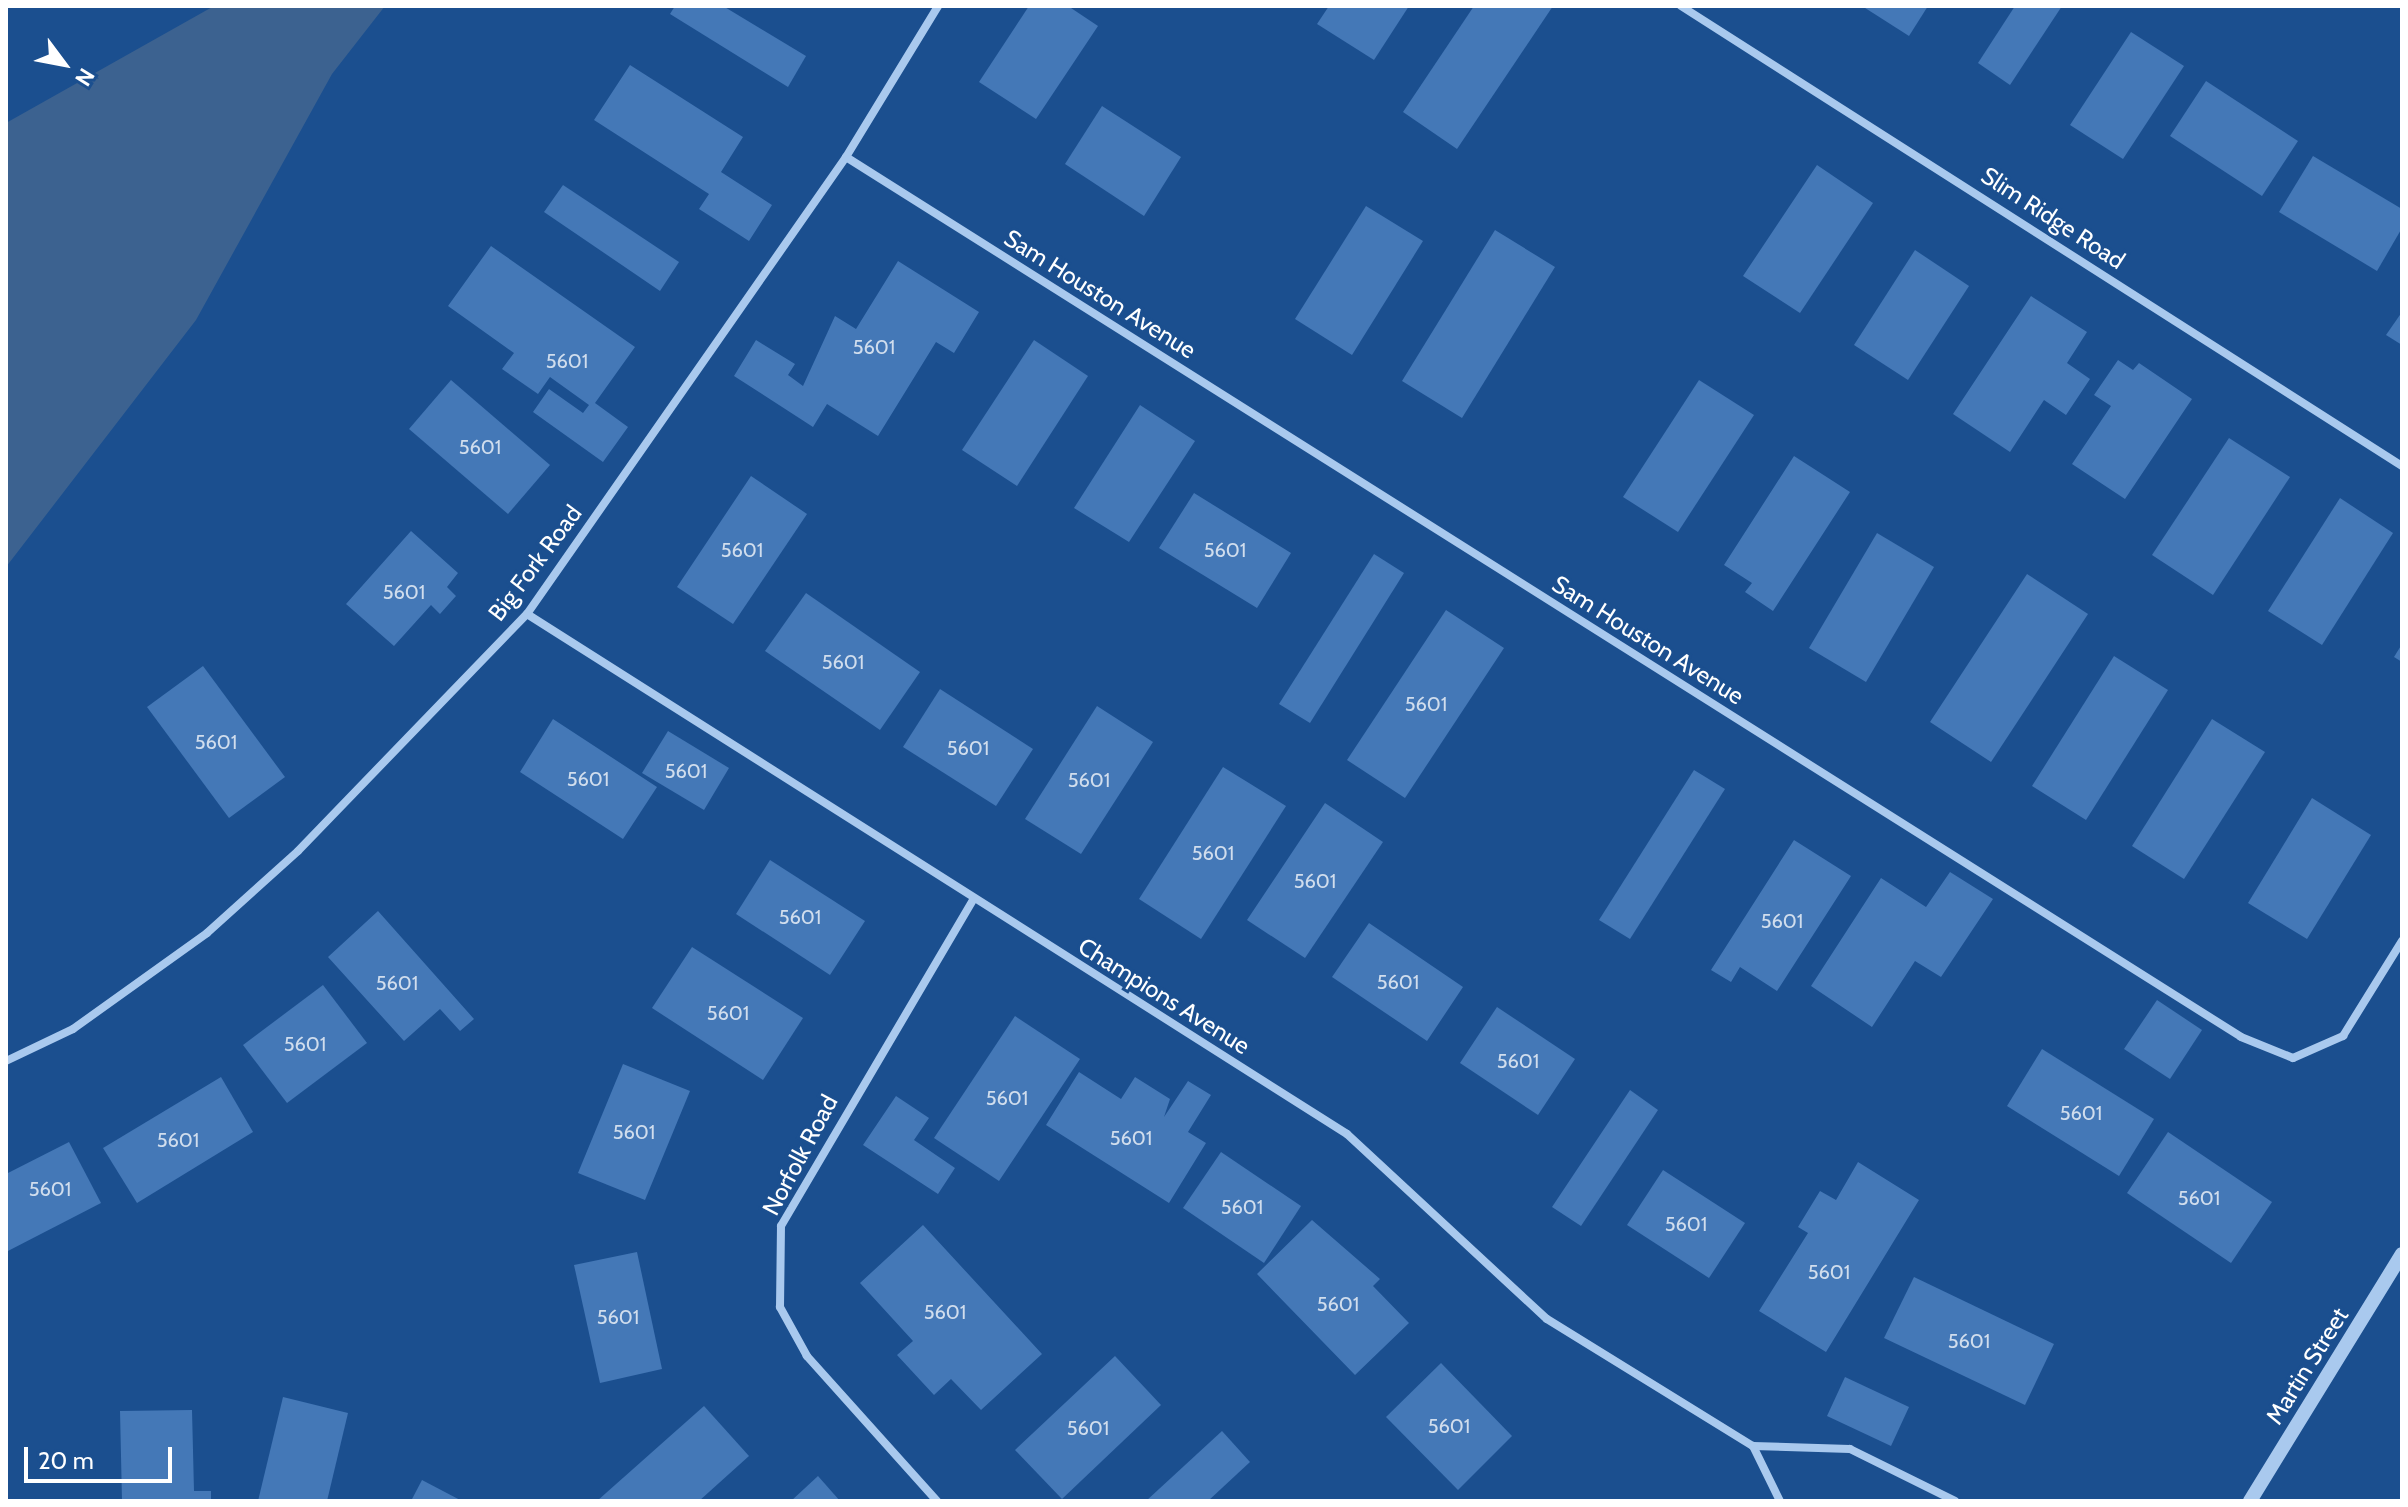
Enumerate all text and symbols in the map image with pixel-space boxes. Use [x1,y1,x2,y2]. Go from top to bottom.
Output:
north arrow [24,24,104,104]
text: N [69,63,100,91]
street label: Slim Ridge Road [1976,161,2130,275]
street label: Sam Houston Avenue [999,223,1201,365]
house number: 5601 [853,335,895,359]
house number: 5601 [546,349,588,373]
house number: 5601 [459,435,501,459]
street label: Big Fork Road [482,500,588,626]
house number: 5601 [721,538,763,562]
house number: 5601 [1204,538,1246,562]
street label: Sam Houston Avenue [1547,569,1749,711]
house number: 5601 [383,580,425,604]
house number: 5601 [822,650,864,674]
house number: 5601 [1405,692,1447,716]
house number: 5601 [195,730,237,754]
house number: 5601 [947,736,989,760]
house number: 5601 [665,759,707,783]
house number: 5601 [567,767,609,791]
house number: 5601 [1068,768,1110,792]
house number: 5601 [1192,841,1234,865]
house number: 5601 [1294,869,1336,893]
house number: 5601 [779,905,821,929]
house number: 5601 [1761,909,1803,933]
street label: Champions Avenue [1073,932,1255,1060]
house number: 5601 [1377,970,1419,994]
house number: 5601 [376,971,418,995]
house number: 5601 [707,1001,749,1025]
house number: 5601 [284,1032,326,1056]
house number: 5601 [1497,1049,1539,1073]
house number: 5601 [986,1086,1028,1110]
street label: Norfolk Road [756,1090,844,1220]
house number: 5601 [2060,1101,2102,1125]
house number: 5601 [613,1120,655,1144]
house number: 5601 [1110,1126,1152,1150]
house number: 5601 [157,1128,199,1152]
house number: 5601 [29,1177,71,1201]
house number: 5601 [2178,1186,2220,1210]
house number: 5601 [1221,1195,1263,1219]
house number: 5601 [1665,1212,1707,1236]
house number: 5601 [1808,1260,1850,1284]
house number: 5601 [1317,1292,1359,1316]
house number: 5601 [924,1300,966,1324]
street label: Martin Street [2260,1302,2354,1430]
house number: 5601 [597,1305,639,1329]
house number: 5601 [1948,1329,1990,1353]
house number: 5601 [1428,1414,1470,1438]
house number: 5601 [1067,1416,1109,1440]
scale bar [28,1431,176,1481]
text: 20 m [38,1446,94,1475]

